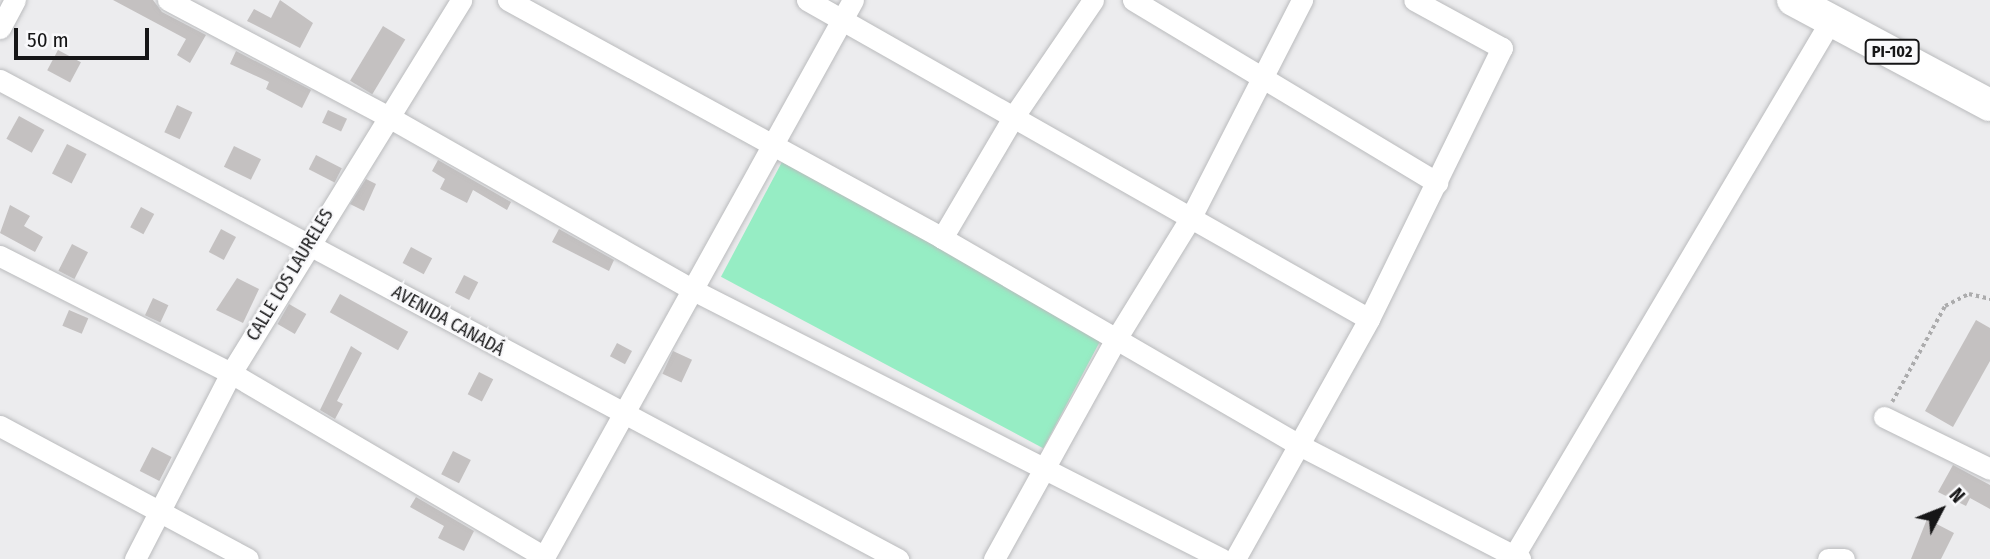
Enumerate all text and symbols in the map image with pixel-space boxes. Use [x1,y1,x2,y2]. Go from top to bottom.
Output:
scale bar [18,14,152,58]
text: 50 m [27,27,69,53]
road number: PI-102 [1864,40,1920,64]
street label: CALLE LOS LAURELES [242,205,338,345]
street label: AVENIDA CANADÁ [388,281,508,361]
north arrow [1906,475,1976,545]
text: N [1945,484,1969,508]

